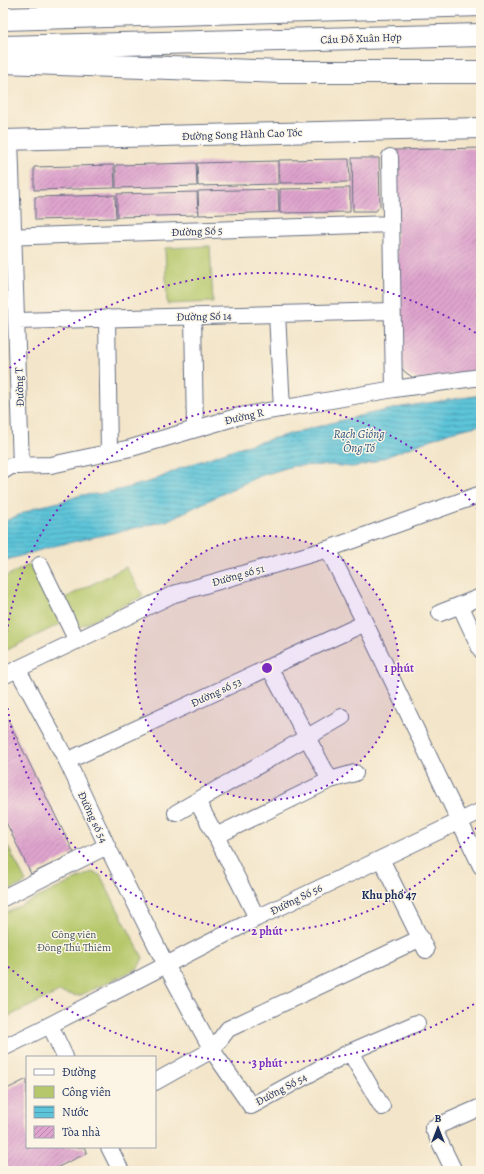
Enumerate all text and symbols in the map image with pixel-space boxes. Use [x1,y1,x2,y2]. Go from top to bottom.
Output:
street label: Cầu Đỗ Xuân Hợp [320,30,402,47]
street label: Đường Song Hành Cao Tốc [182,125,303,144]
street label: Đường Số 5 [171,223,223,240]
street label: Đường Số 14 [176,309,232,324]
street label: Đường T [11,367,28,407]
street label: Đường R [223,405,266,428]
water label: Rạch Giồng Ông Tố [333,426,385,456]
street label: Đường số 51 [210,561,266,590]
text: 1 phút [384,660,414,676]
centre of rings [260,661,274,675]
street label: Đường số 53 [188,674,244,711]
street label: Đường số 54 [74,789,111,845]
street label: Đường Số 56 [268,880,325,919]
district label: Khu phố 47 [362,887,417,903]
text: 2 phút [251,923,283,939]
park label: Công viên Đông Thủ Thiêm [37,927,111,955]
text: 3 phút [252,1055,282,1071]
legend [26,1056,156,1148]
text: Đường [62,1064,96,1080]
street label: Đường Số 54 [253,1070,310,1109]
text: Công viên [62,1084,111,1100]
text: Nước [62,1104,89,1120]
north arrow [418,1108,458,1148]
text: B [435,1111,442,1126]
text: Tòa nhà [62,1124,101,1140]

